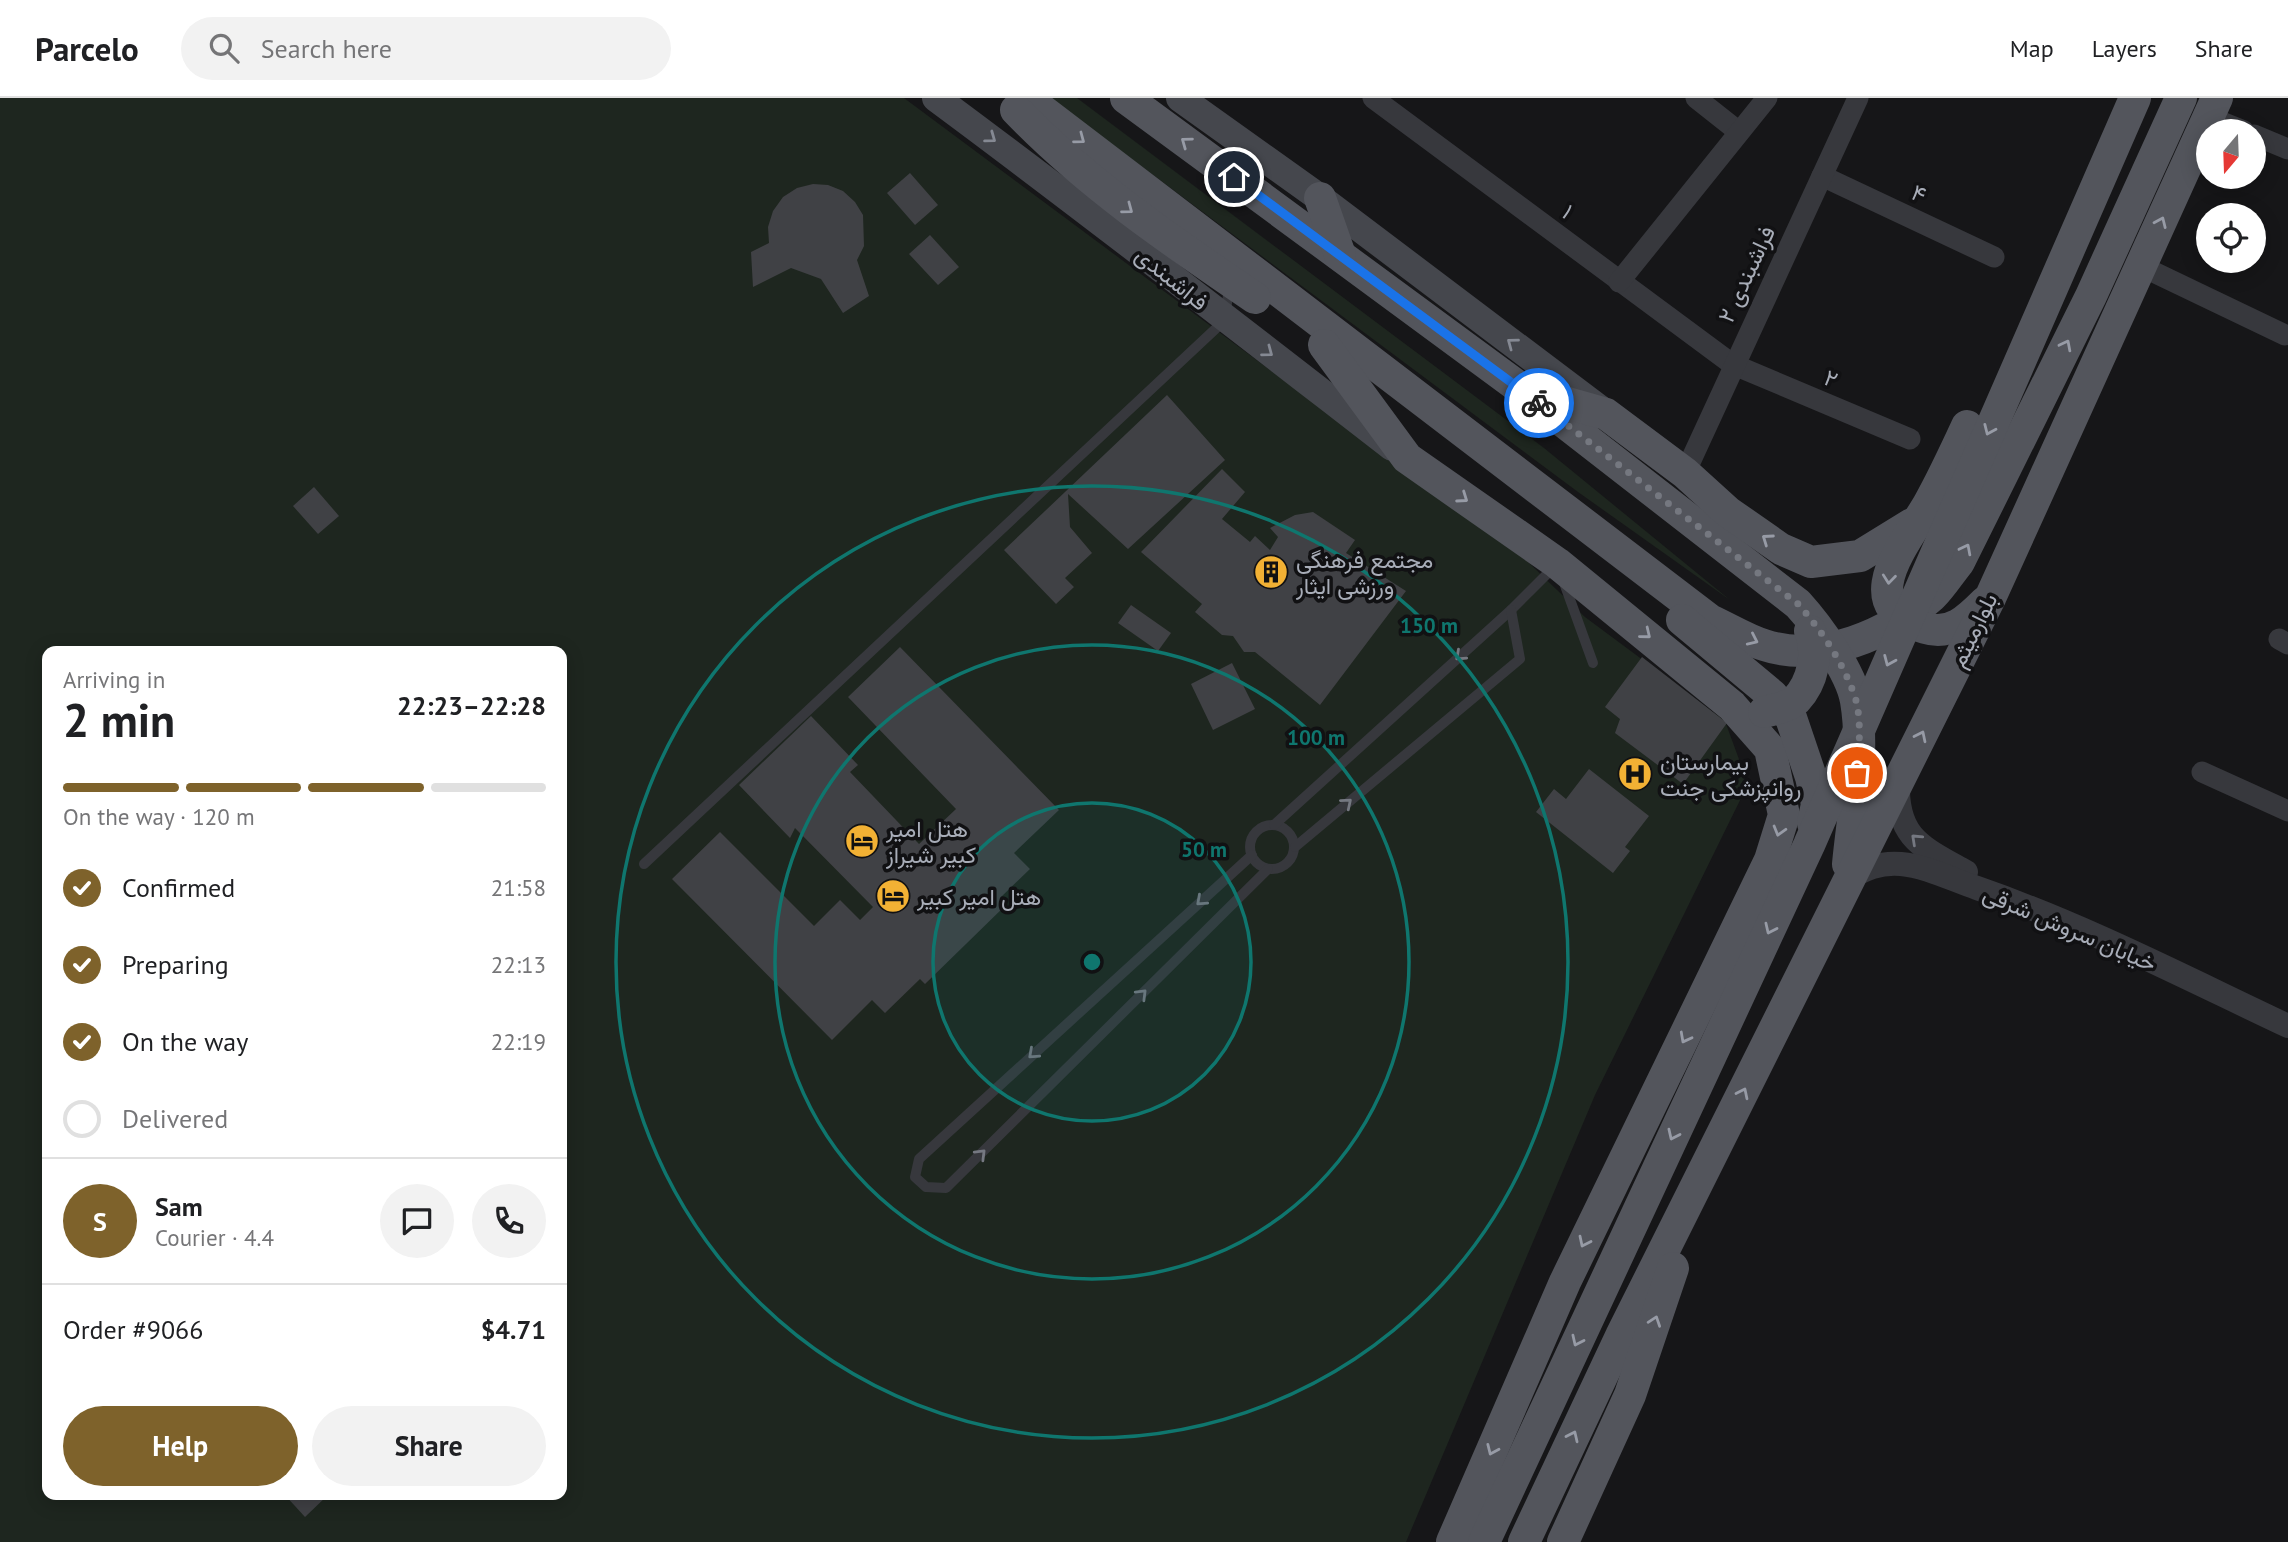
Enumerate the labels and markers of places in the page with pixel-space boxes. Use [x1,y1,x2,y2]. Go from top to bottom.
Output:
pin [1204,147,1264,207]
place label: مجتمع فرهنگی ورزشی ایثار [1295,545,1433,601]
building icon: مجتمع فرهنگی ورزشی ایثار [1252,553,1290,591]
pin [1827,743,1887,803]
place label: بیمارستان روانپزشکی جنت [1660,747,1801,804]
hospital icon: بیمارستان روانپزشکی جنت [1616,755,1654,793]
place label: هتل امیر کبیر شیراز [885,814,976,870]
hotel icon: هتل امیر کبیر شیراز [843,822,881,860]
hotel icon: هتل امیر کبیر [874,877,912,915]
place label: هتل امیر کبیر [916,882,1041,912]
centre of rings [1080,950,1104,974]

